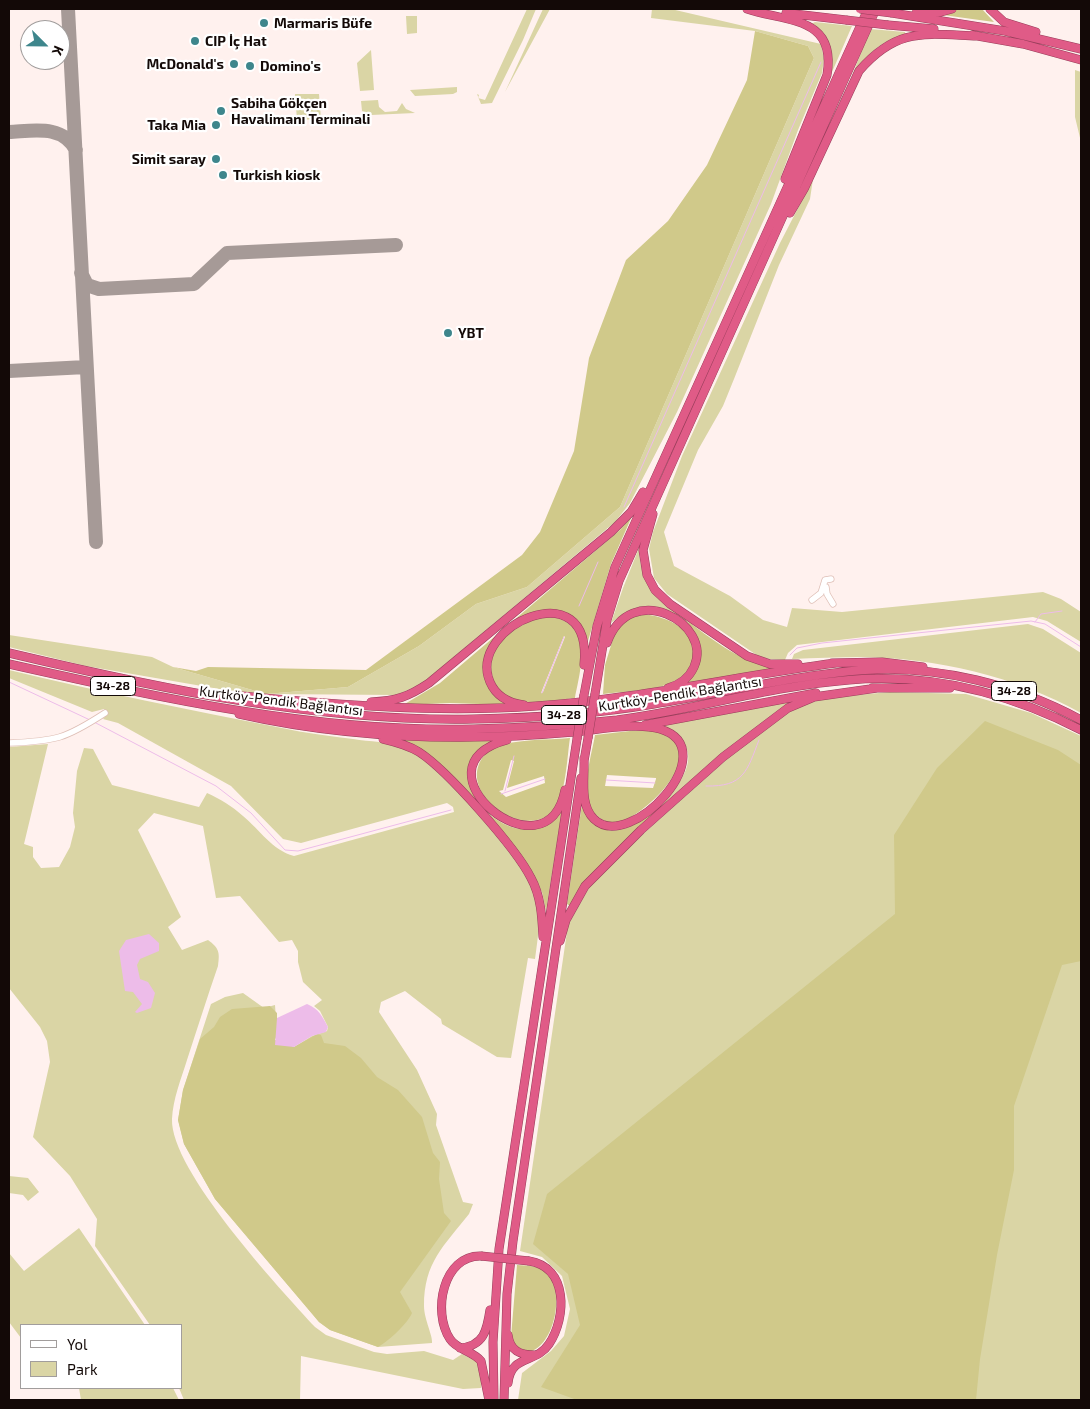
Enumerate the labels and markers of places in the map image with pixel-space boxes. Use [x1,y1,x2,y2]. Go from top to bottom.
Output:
place label: Marmaris Büfe [274,15,372,31]
marker: Marmaris Büfe [258,17,270,29]
place label: CIP İç Hat [205,33,267,49]
marker: CIP İç Hat [189,35,201,47]
place label: McDonald's [146,56,224,72]
marker: McDonald's [228,58,240,70]
place label: Domino's [260,58,321,74]
marker: Domino's [244,60,256,72]
place label: Sabiha Gökçen Havalimanı Terminali [231,95,370,128]
marker: Sabiha Gökçen Havalimanı Terminali [215,105,227,117]
place label: Taka Mia [147,117,206,133]
marker: Taka Mia [210,119,222,131]
place label: Simit saray [132,151,206,167]
marker: Simit saray [210,153,222,165]
place label: Turkish kiosk [233,167,320,183]
marker: Turkish kiosk [217,169,229,181]
place label: YBT [458,325,484,341]
marker: YBT [442,327,454,339]

